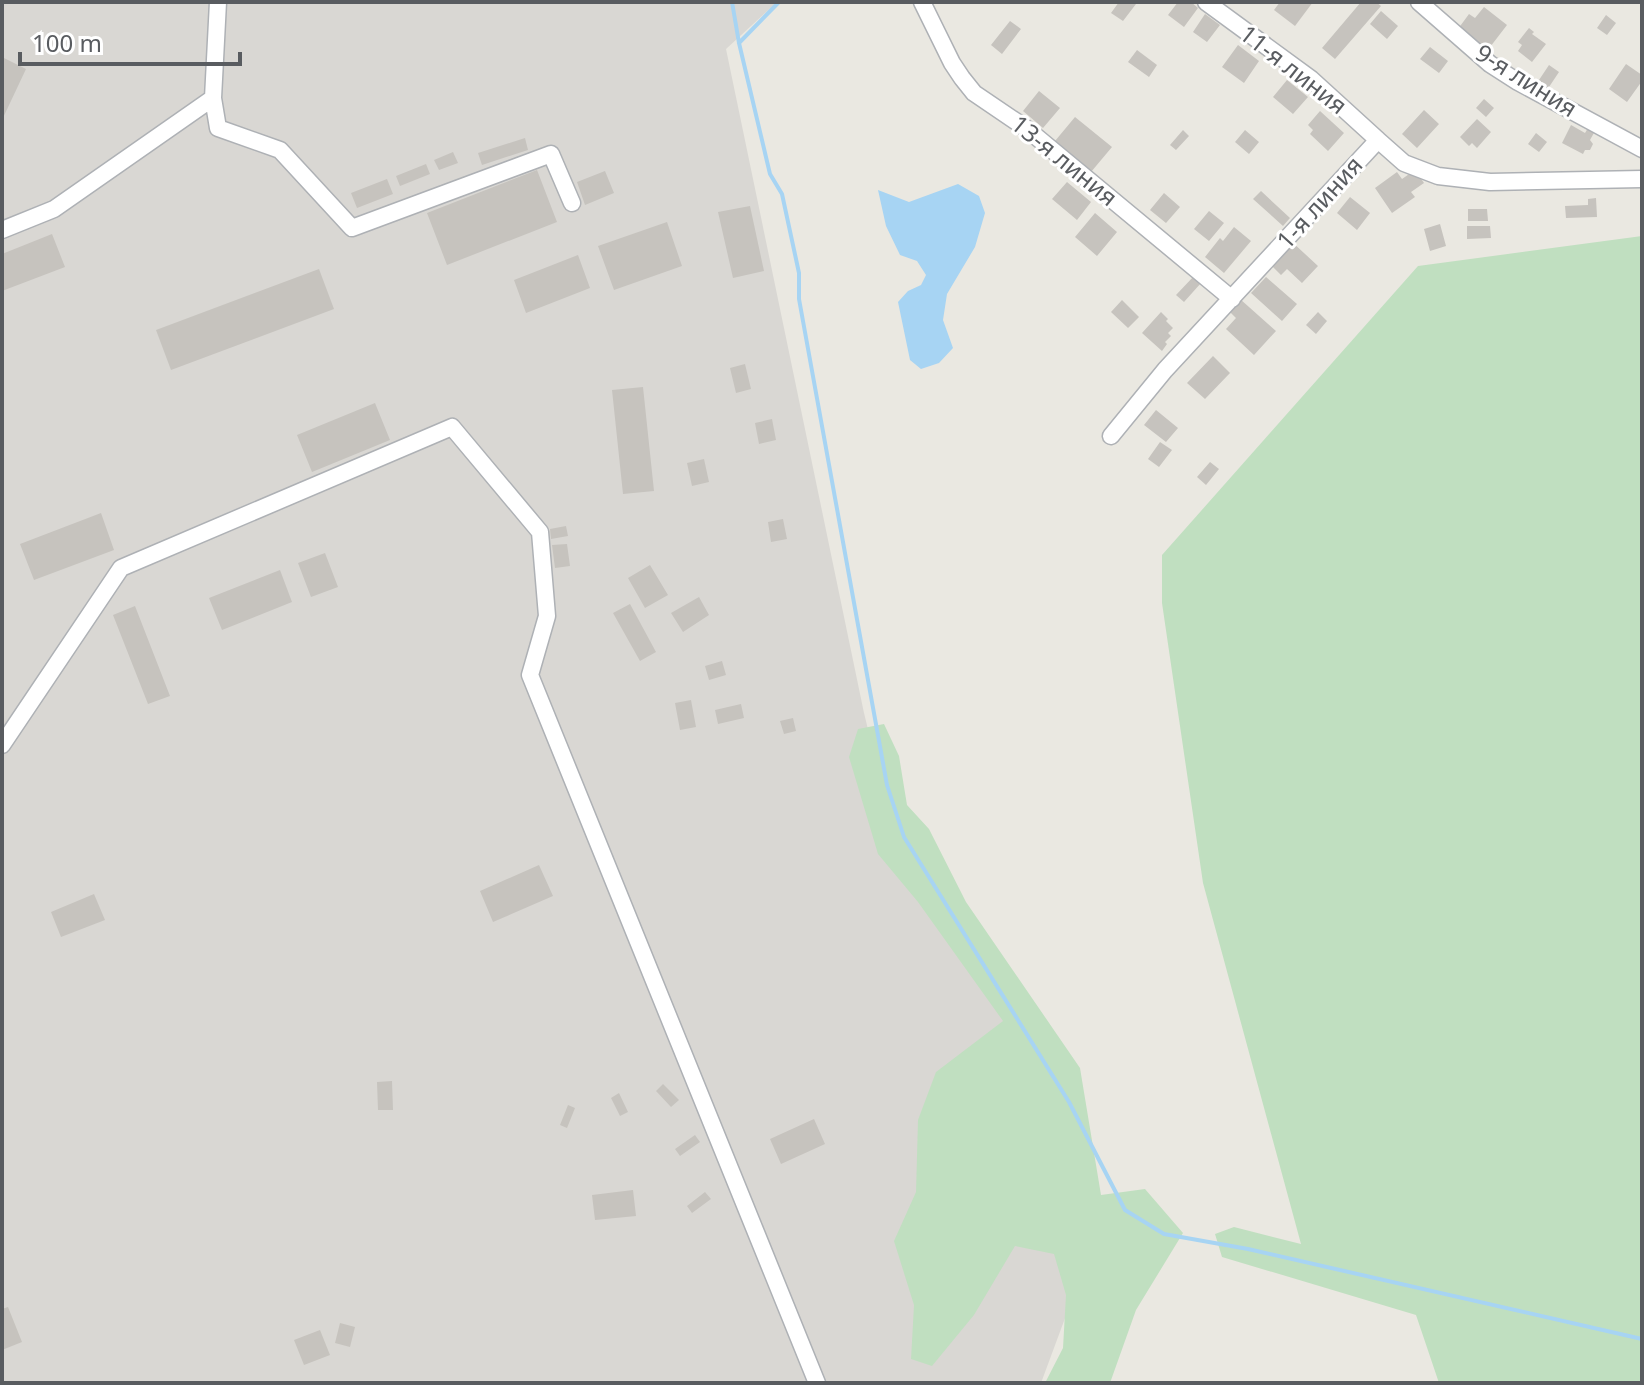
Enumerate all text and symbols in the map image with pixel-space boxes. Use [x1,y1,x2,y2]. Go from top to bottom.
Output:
scale bar [20,16,240,66]
street label: 11-я линия [1233,16,1354,121]
text: 100 m [32,26,102,59]
street label: 9-я линия [1470,36,1584,124]
street label: 13-я линия [1005,107,1125,213]
street label: 1-я линия [1268,149,1369,255]

